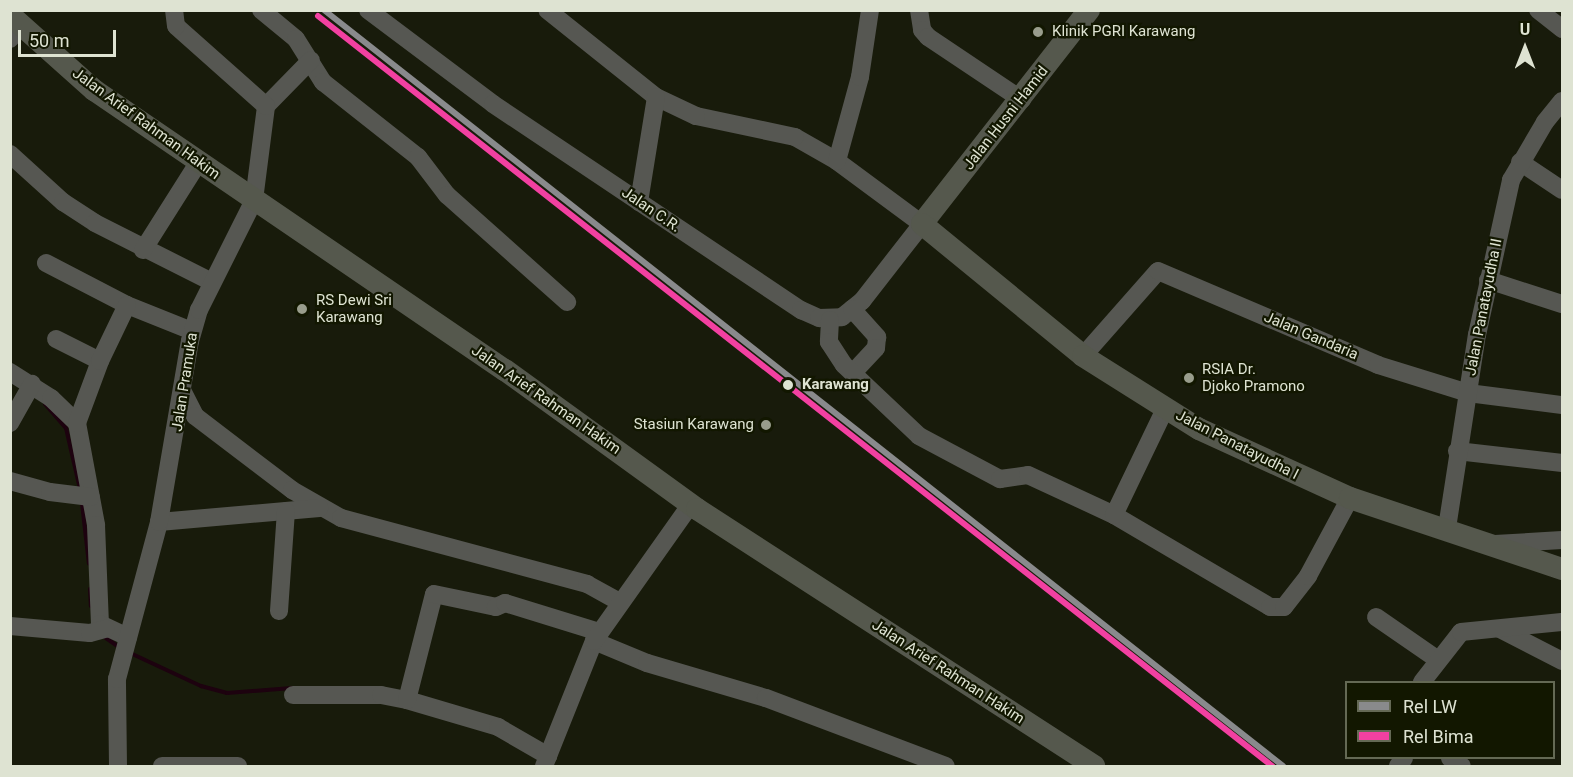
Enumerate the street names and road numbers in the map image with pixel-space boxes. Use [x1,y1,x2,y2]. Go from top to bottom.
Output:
street label: Jalan Husni Hamid [960,63,1052,173]
street label: Jalan Arief Rahman Hakim [69,64,223,184]
street label: Jalan C.R. [618,184,684,236]
street label: Jalan Panatayudha II [1462,237,1506,377]
street label: Jalan Gandaria [1261,308,1361,364]
street label: Jalan Pramuka [168,331,202,433]
street label: Jalan Arief Rahman Hakim [468,342,624,458]
street label: Jalan Panatayudha I [1173,406,1301,484]
street label: Jalan Arief Rahman Hakim [868,616,1028,728]

